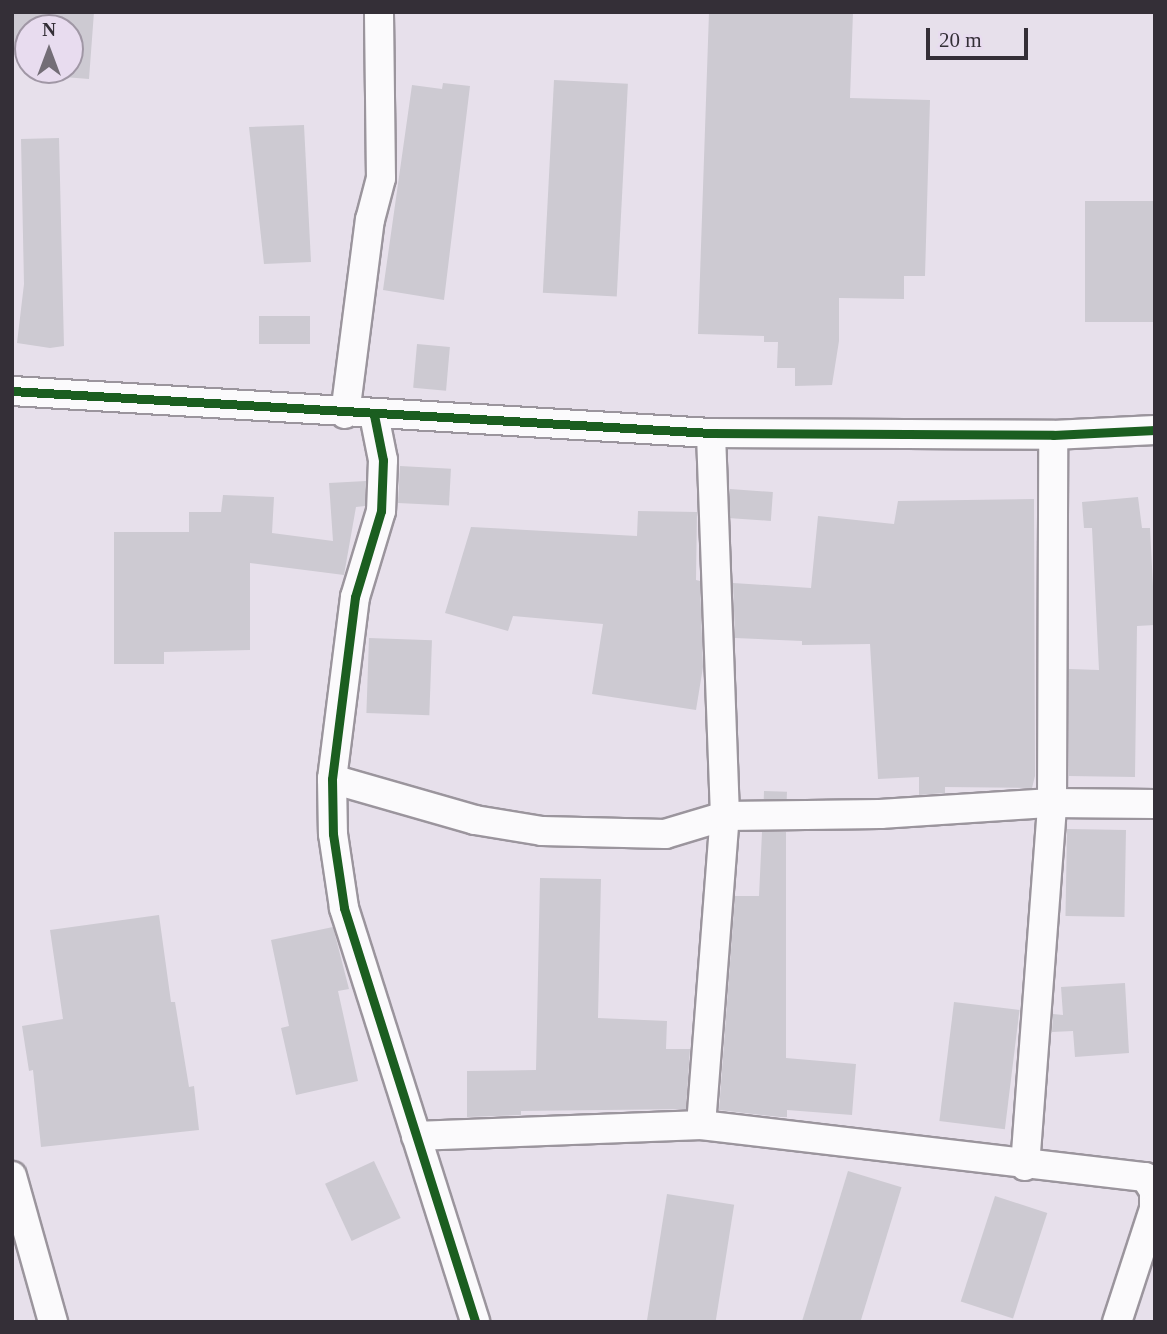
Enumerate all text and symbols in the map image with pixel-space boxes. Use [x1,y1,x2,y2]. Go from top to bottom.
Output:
north arrow [14,14,84,84]
scale bar [929,14,1030,58]
text: N [42,19,56,40]
text: 20 m [939,28,982,52]

